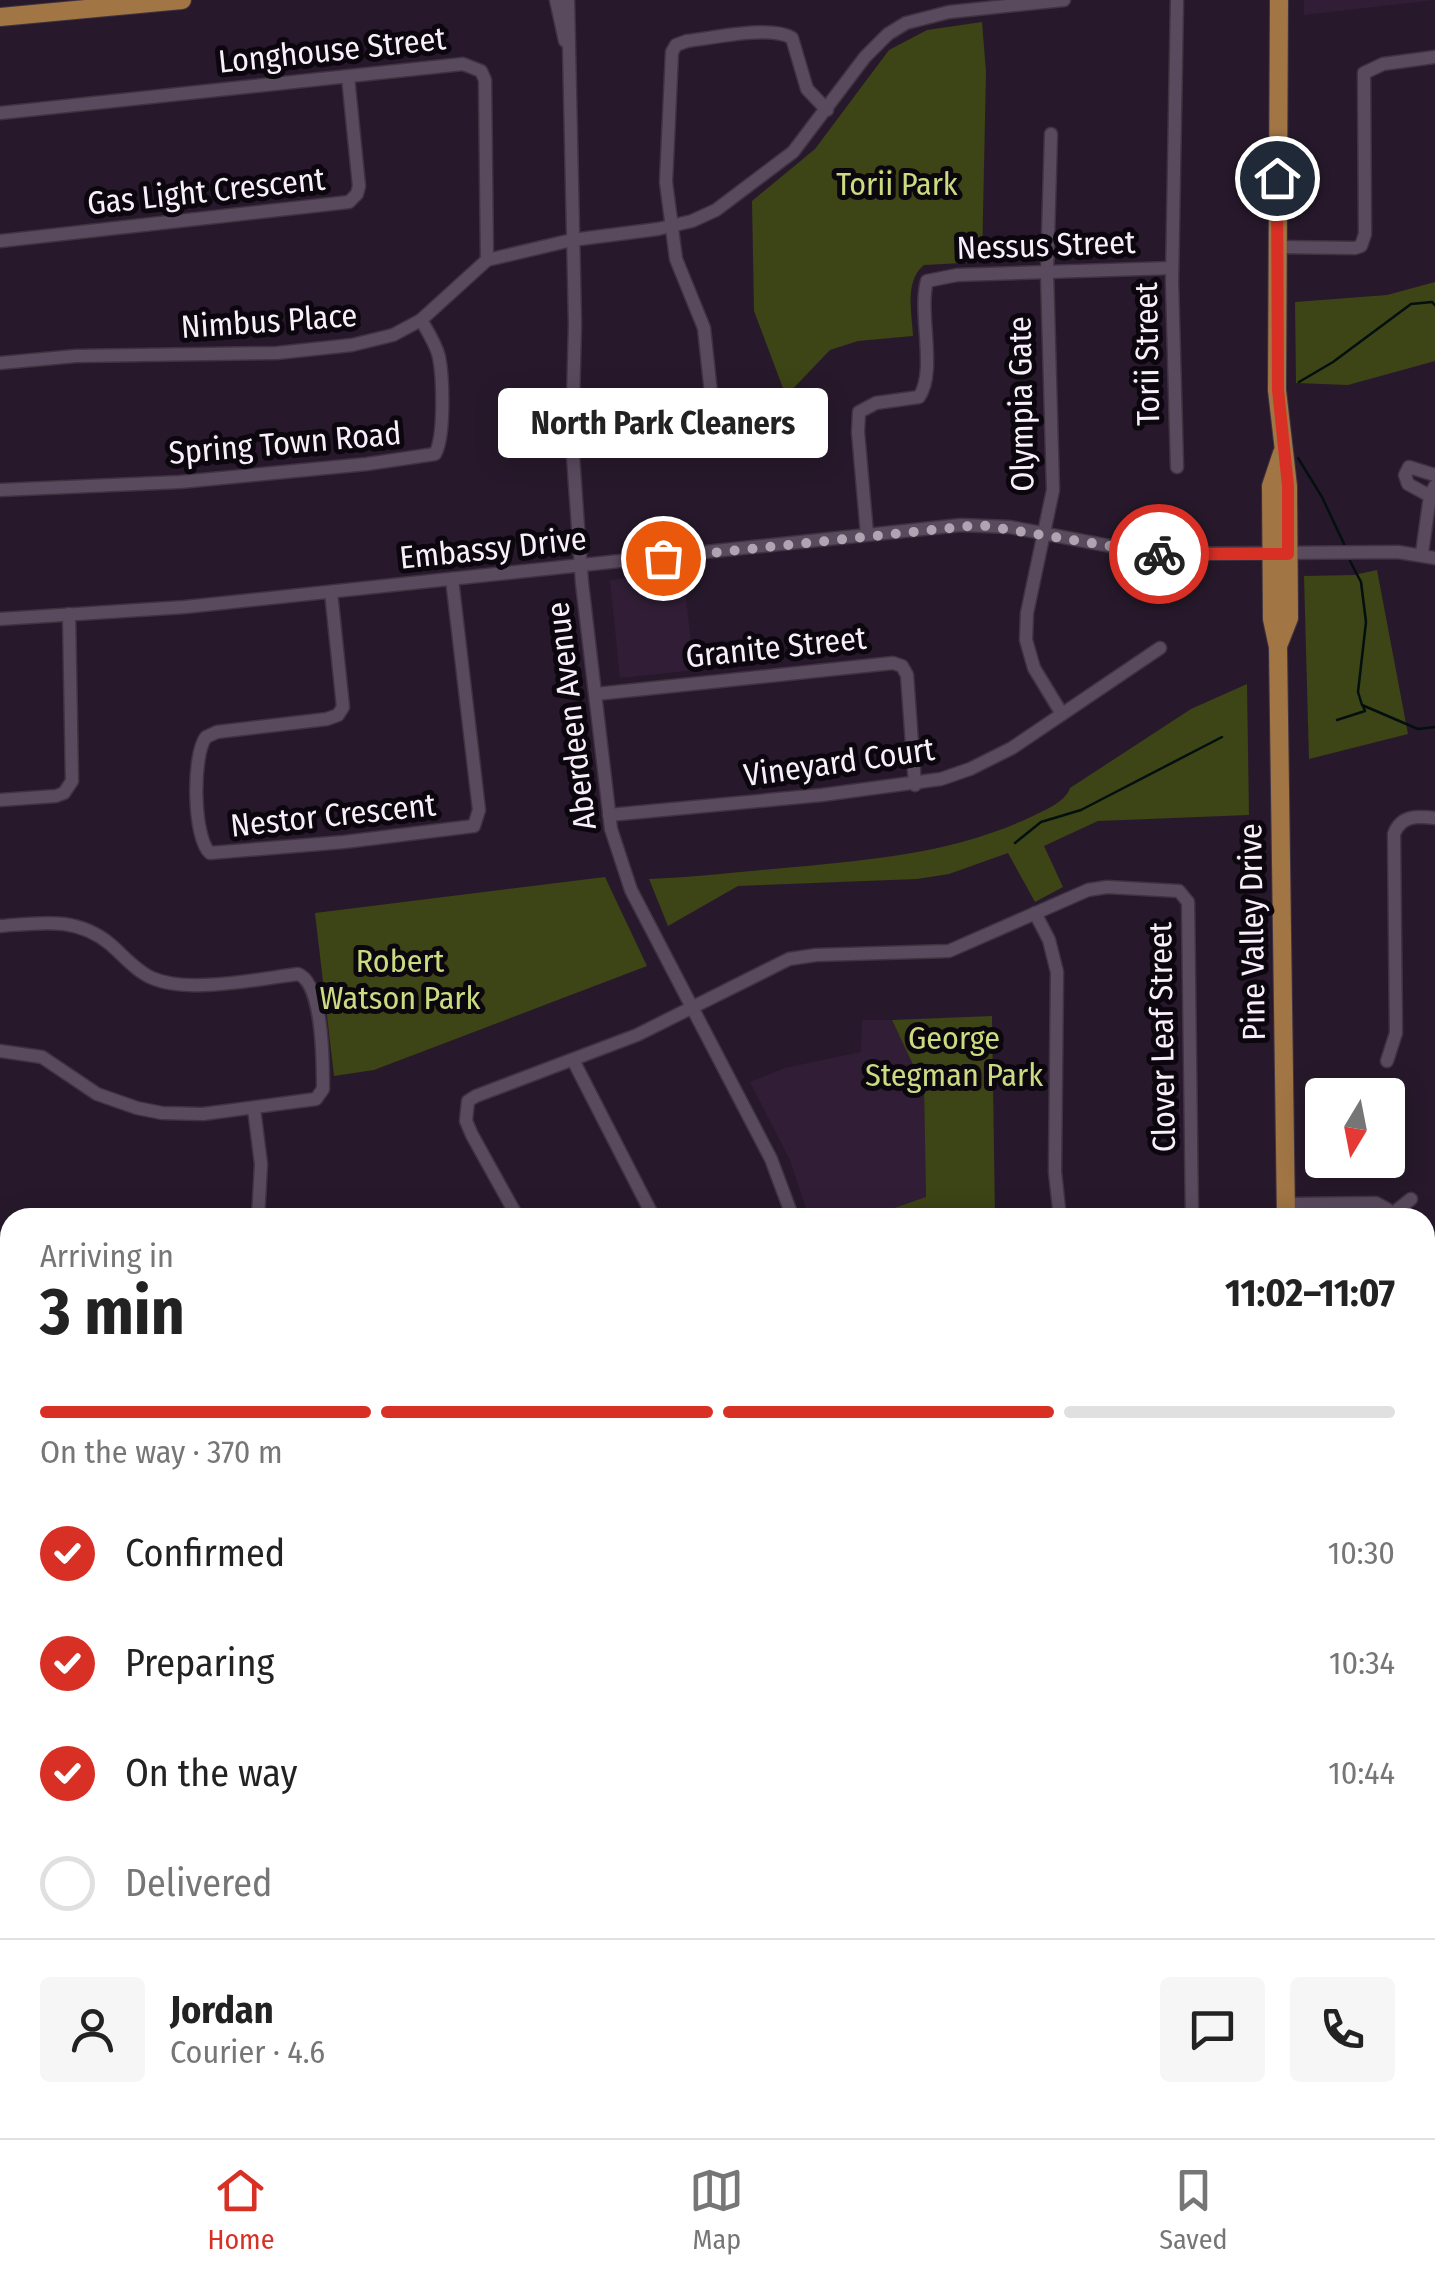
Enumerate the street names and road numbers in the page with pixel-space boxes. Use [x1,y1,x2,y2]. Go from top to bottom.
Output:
street label: Longhouse Street [216,19,448,81]
street label: Gas Light Crescent [85,160,327,222]
street label: Nessus Street [956,223,1137,267]
street label: Torii Street [1127,281,1167,426]
street label: Nimbus Place [180,296,358,346]
street label: Olympia Gate [1000,316,1042,492]
street label: Spring Town Road [167,414,403,472]
street label: Embassy Drive [398,519,588,577]
street label: Aberdeen Avenue [538,600,604,832]
street label: Granite Street [684,619,869,675]
street label: Vineyard Court [741,730,937,794]
street label: Nestor Crescent [229,785,438,845]
street label: Pine Valley Drive [1231,823,1273,1041]
street label: Clover Leaf Street [1141,921,1183,1152]

